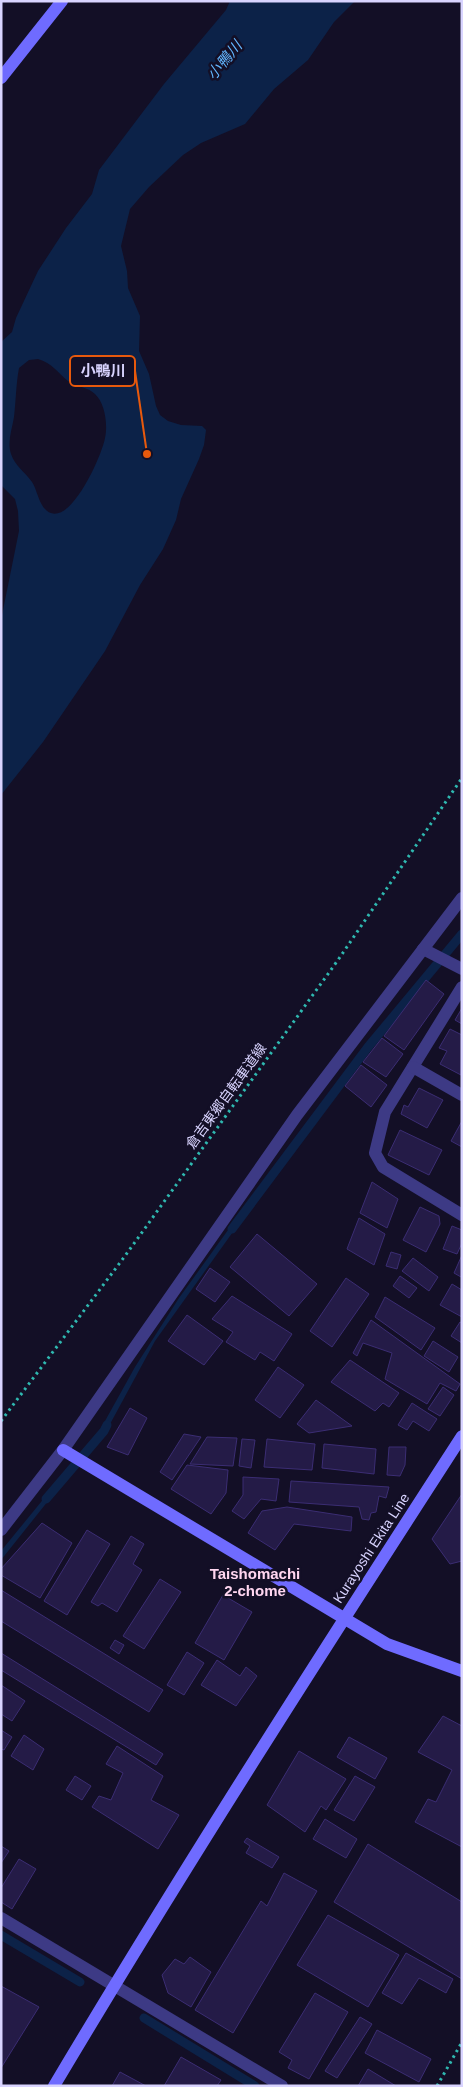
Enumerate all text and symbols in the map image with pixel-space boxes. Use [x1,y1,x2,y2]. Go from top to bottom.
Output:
water label: 小鴨川 [203,36,246,83]
callout: 小鴨川 [70,356,135,386]
text: 小鴨川 [80,362,126,379]
street label: 倉吉東郷自転車道線 [182,1040,270,1152]
street label: Kurayoshi Ekita Line [330,1490,413,1606]
district label: Taishomachi 2-chome [210,1565,300,1599]

